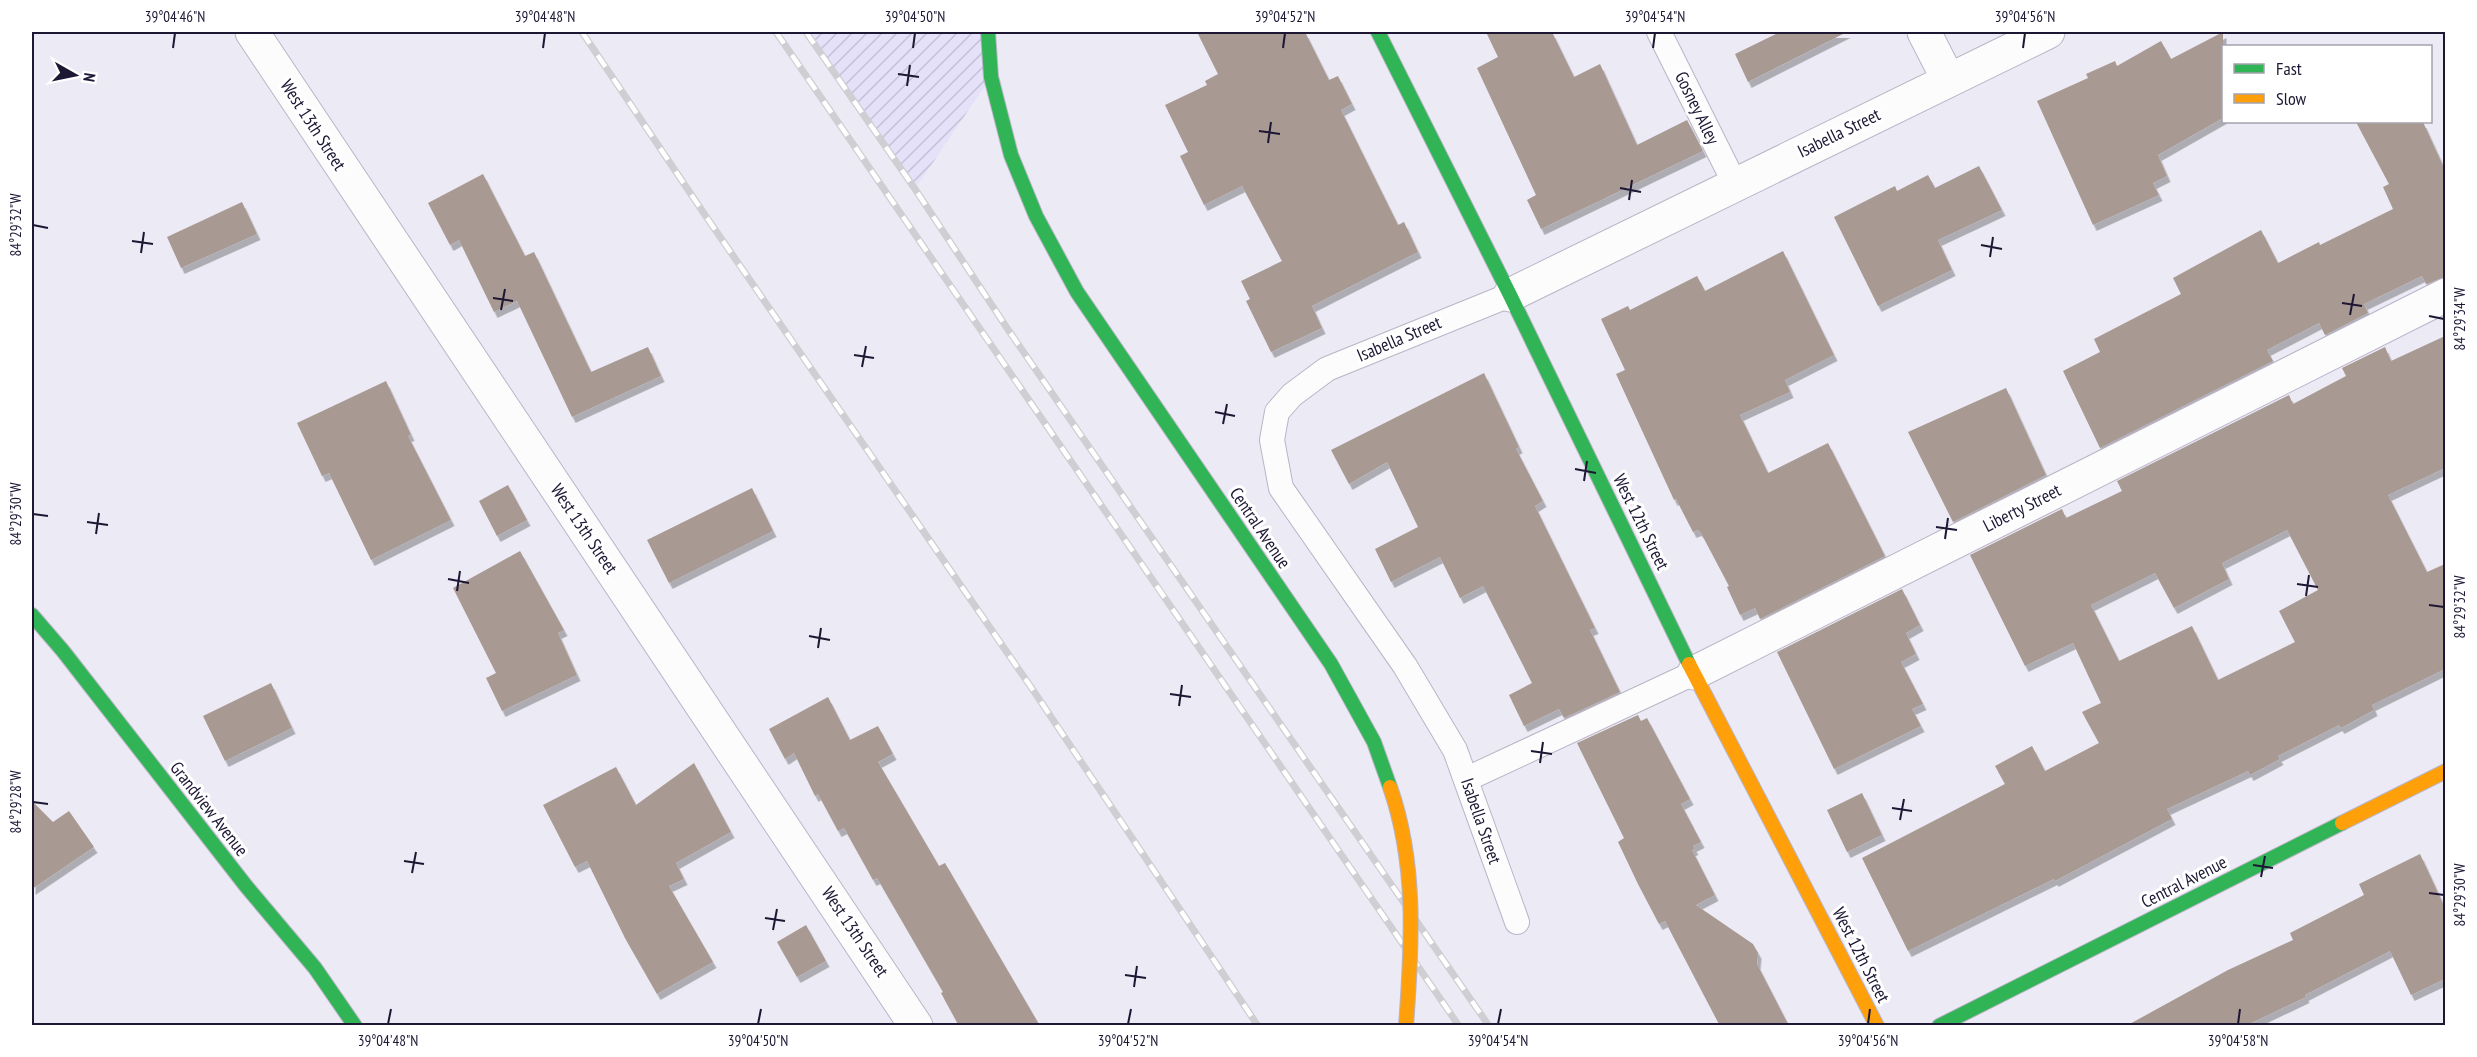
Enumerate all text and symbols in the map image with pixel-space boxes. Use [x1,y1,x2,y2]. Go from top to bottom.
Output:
text: 39°04'46"N [145,7,205,26]
text: 39°04'48"N [515,7,575,26]
text: 39°04'50"N [885,7,945,26]
text: 39°04'52"N [1255,7,1315,26]
text: 39°04'54"N [1625,7,1685,26]
text: 39°04'56"N [1995,7,2055,26]
north arrow [45,45,105,105]
legend [2222,45,2432,123]
text: Fast [2276,57,2302,80]
street label: Gosney Alley [1670,68,1725,148]
text: N [79,72,100,83]
street label: West 13th Street [275,75,351,175]
text: Slow [2276,87,2307,110]
street label: Isabella Street [1794,103,1884,162]
text: 84°29'32"W [6,193,25,257]
text: 84°29'34"W [2450,287,2469,351]
street label: Isabella Street [1353,310,1444,367]
street label: West 12th Street [1608,470,1675,574]
street label: Liberty Street [1979,478,2065,537]
street label: West 13th Street [546,479,623,578]
text: 84°29'30"W [6,482,25,546]
street label: Central Avenue [1225,483,1296,573]
text: 84°29'32"W [2450,575,2469,639]
street label: Grandview Avenue [165,757,254,861]
text: 84°29'28"W [6,770,25,834]
street label: Isabella Street [1456,775,1507,867]
street label: Central Avenue [2137,850,2231,913]
text: 84°29'30"W [2450,863,2469,927]
street label: West 13th Street [817,882,894,981]
street label: West 12th Street [1828,903,1895,1006]
text: 39°04'48"N [358,1031,418,1050]
text: 39°04'50"N [728,1031,788,1050]
text: 39°04'52"N [1098,1031,1158,1050]
text: 39°04'54"N [1468,1031,1528,1050]
text: 39°04'56"N [1838,1031,1898,1050]
text: 39°04'58"N [2208,1031,2268,1050]

